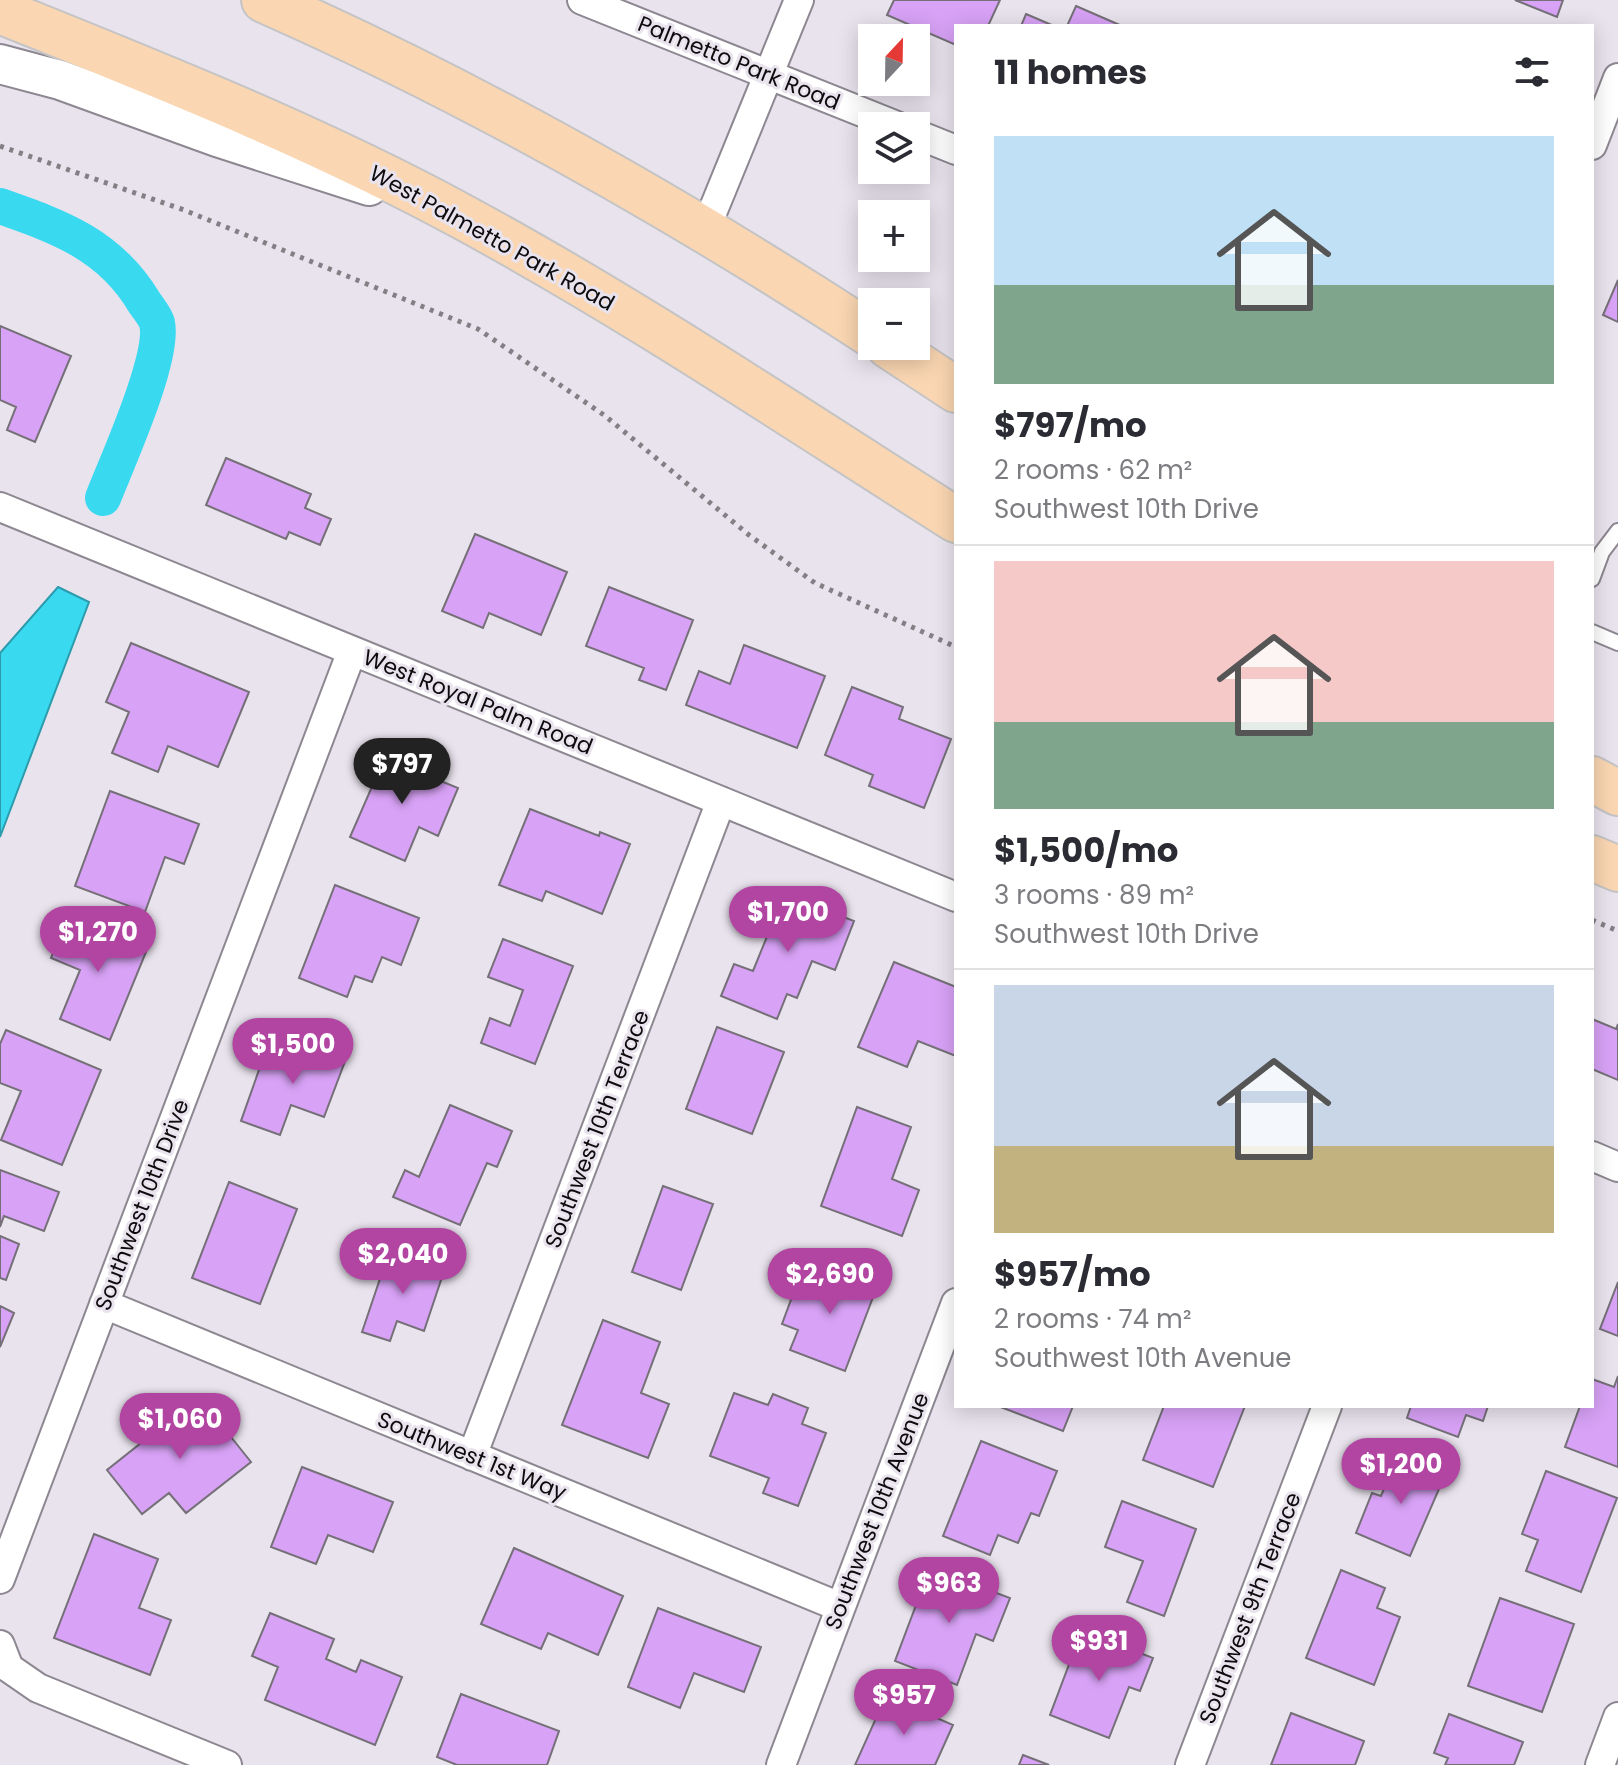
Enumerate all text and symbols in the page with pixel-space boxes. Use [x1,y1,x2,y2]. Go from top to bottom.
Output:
street label: Palmetto Park Road [633,8,845,118]
north arrow [858,24,930,96]
map controls [858,24,930,360]
text: 11 homes [994,48,1147,96]
icon: filters [1510,50,1554,94]
button: layers [858,112,930,184]
street label: West Palmetto Park Road [364,158,620,318]
icon: home [1202,188,1346,332]
button: + [858,200,930,272]
button: − [858,288,930,360]
text: $797/mo [994,401,1147,449]
text: 2 rooms · 62 m² [994,452,1192,488]
text: Southwest 10th Drive [994,491,1259,527]
icon: home [1202,613,1346,757]
street label: West Royal Palm Road [358,642,598,762]
pin: $797 [355,738,449,806]
text: $797 [372,746,432,782]
text: $1,500/mo [994,826,1178,874]
text: 3 rooms · 89 m² [994,877,1194,913]
pin: $1,700 [723,886,853,954]
text: $1,700 [747,894,829,930]
pin: $1,270 [33,906,163,974]
text: $1,270 [58,914,138,950]
text: Southwest 10th Drive [994,916,1259,952]
street label: Southwest 10th Terrace [537,1005,657,1253]
pin: $1,500 [228,1018,358,1086]
text: $1,500 [250,1026,336,1062]
icon: home [1202,1037,1346,1181]
street label: Southwest 10th Drive [87,1095,197,1315]
pin: $2,040 [338,1228,468,1296]
text: $2,040 [358,1236,448,1272]
pin: $2,690 [765,1248,895,1316]
text: $957/mo [994,1250,1151,1298]
text: $2,690 [786,1256,874,1292]
text: 2 rooms · 74 m² [994,1301,1191,1337]
text: Southwest 10th Avenue [994,1340,1291,1376]
street label: Southwest 10th Avenue [817,1388,937,1634]
pin: $1,060 [115,1393,245,1461]
text: $1,060 [138,1401,222,1437]
street label: Southwest 1st Way [373,1404,572,1508]
pin: $1,200 [1336,1438,1466,1506]
text: $1,200 [1359,1446,1443,1482]
street label: Southwest 9th Terrace [1191,1488,1309,1728]
pin: $963 [902,1557,996,1625]
text: $963 [916,1565,982,1601]
pin: $931 [1052,1615,1146,1683]
text: $931 [1070,1623,1128,1659]
pin: $957 [857,1669,951,1737]
text: $957 [872,1677,936,1713]

